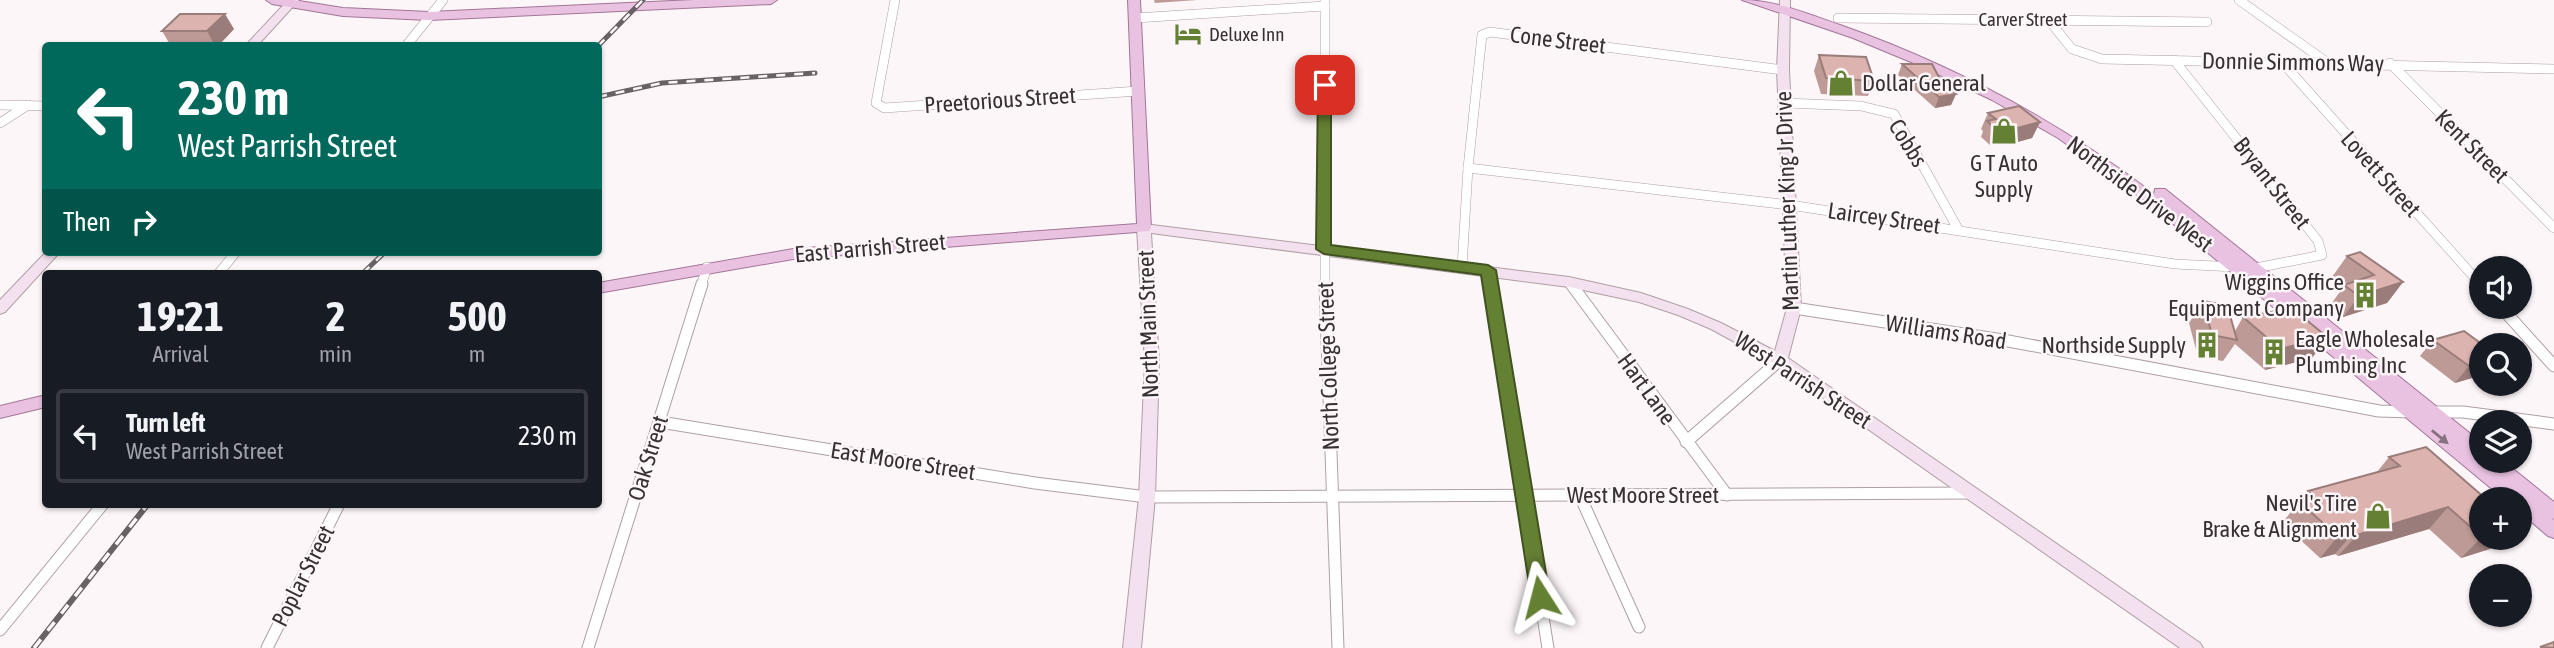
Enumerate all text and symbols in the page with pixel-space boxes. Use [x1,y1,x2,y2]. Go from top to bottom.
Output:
street label: Carver Street [1978,8,2068,30]
hotel icon: Deluxe Inn [1173,19,1203,49]
street label: Cone Street [1509,21,1607,59]
place label: Deluxe Inn [1209,23,1284,45]
street label: Donnie Simmons Way [2202,47,2384,77]
pin [1295,55,1355,115]
icon: arrive [1306,66,1344,104]
shop icon: Dollar General [1826,68,1856,98]
text: 230 m [178,69,289,125]
icon: left [63,70,154,161]
place label: Dollar General [1862,70,1986,96]
street label: Preetorious Street [923,82,1077,118]
street label: Martin Luther King Jr Drive [1770,91,1804,311]
street label: Kent Street [2430,104,2514,188]
street label: Cobbs [1883,114,1933,172]
shop icon: G T Auto Supply [1989,116,2019,146]
street label: Lovett Street [2336,126,2426,222]
text: West Parrish Street [178,127,397,164]
street label: Northside Drive West [2062,131,2218,257]
street label: Bryant Street [2228,132,2316,234]
place label: G T Auto Supply [1970,150,2038,202]
street label: Laircey Street [1826,197,1942,239]
icon: right [125,203,163,241]
text: Then [63,207,111,237]
street label: East Parrish Street [793,228,947,268]
street label: North Main Street [1132,250,1164,398]
map controls [2469,256,2532,627]
button: sound [2469,256,2532,319]
place label: Wiggins Office Equipment Company [2168,269,2344,321]
building icon: Wiggins Office Equipment Company [2350,280,2380,310]
street label: North College Street [1312,281,1344,451]
text: 19:21 [137,292,224,340]
text: 2 [326,292,345,340]
text: 500 [447,292,507,340]
street label: Williams Road [1884,310,2008,354]
street label: West Parrish Street [1730,326,1876,434]
place label: Eagle Wholesale Plumbing Inc [2295,326,2435,378]
building icon: Northside Supply [2192,330,2222,360]
place label: Northside Supply [2041,332,2186,358]
button: search [2469,333,2532,396]
building icon: Eagle Wholesale Plumbing Inc [2259,337,2289,367]
text: Arrival [152,341,209,367]
text: min [319,341,352,367]
text: m [469,341,485,367]
street label: Hart Lane [1613,348,1681,430]
text: Turn left [126,408,206,438]
button: layers [2469,410,2532,473]
street label: Oak Street [623,412,673,504]
icon: left [67,417,105,455]
text: 230 m [518,421,577,451]
one-way arrow [2432,429,2449,444]
street label: East Moore Street [829,437,977,485]
text: West Parrish Street [126,438,284,464]
street label: West Moore Street [1567,482,1719,508]
button: + [2469,487,2532,550]
place label: Nevil's Tire Brake & Alignment [2202,490,2357,542]
shop icon: Nevil's Tire Brake & Alignment [2363,501,2393,531]
street label: Poplar Street [266,521,340,631]
position arrow [1503,560,1577,634]
button: − [2469,564,2532,627]

